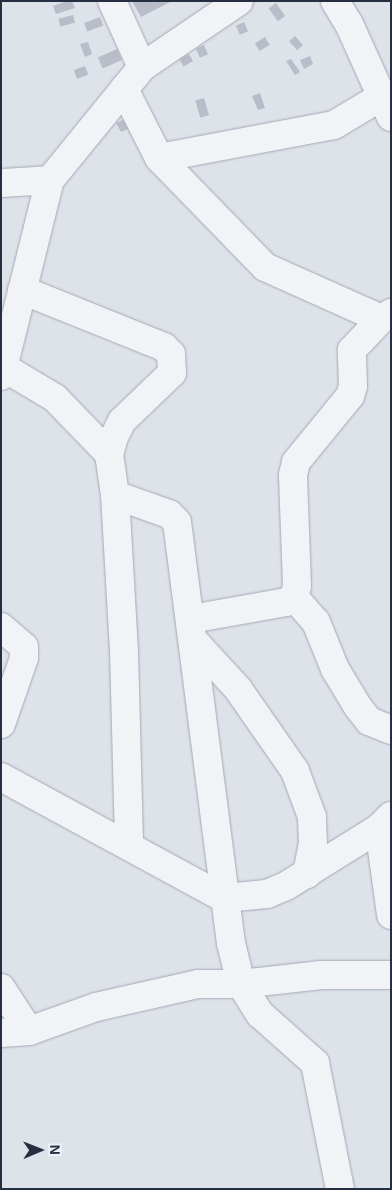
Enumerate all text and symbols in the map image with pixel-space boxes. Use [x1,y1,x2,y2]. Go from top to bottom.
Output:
north arrow [15,1125,65,1175]
text: N [47,1145,63,1155]

